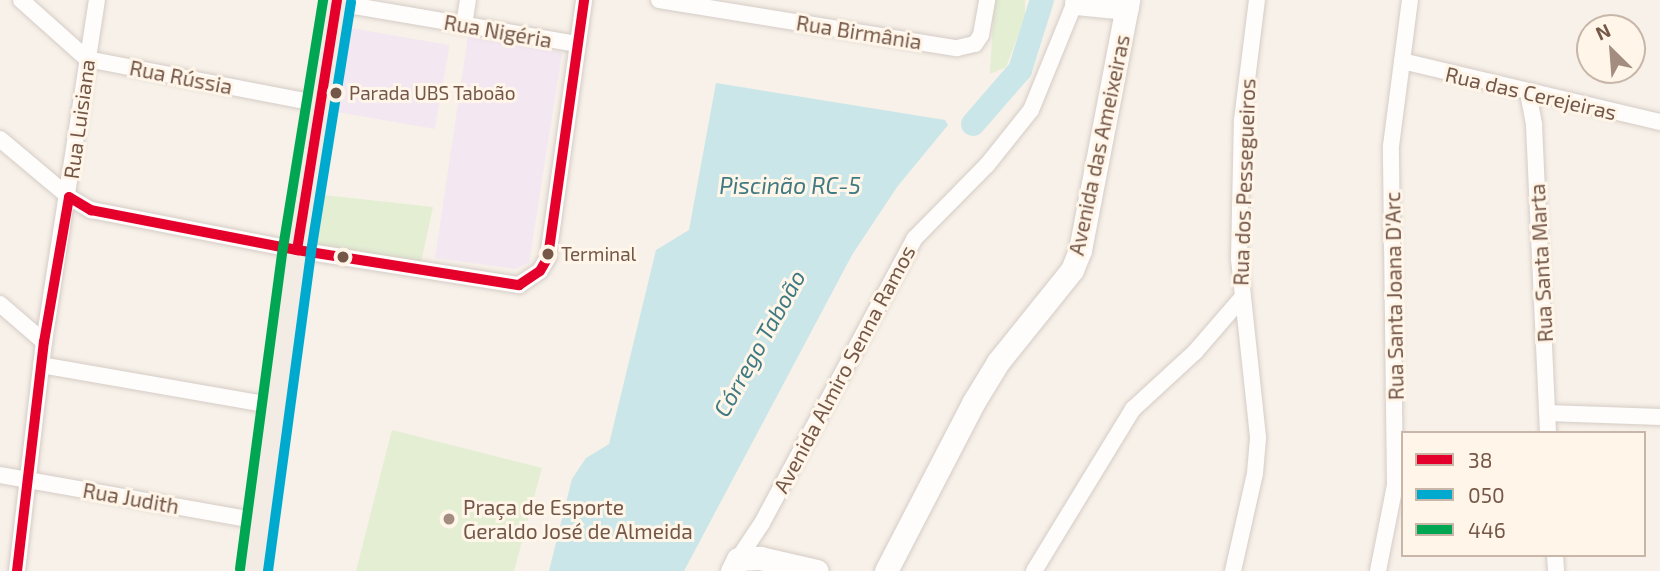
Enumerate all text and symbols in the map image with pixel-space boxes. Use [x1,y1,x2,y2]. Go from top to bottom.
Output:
street label: Rua Nigéria [442,9,554,53]
street label: Rua Birmânia [794,10,924,54]
north arrow [1576,14,1646,84]
text: N [1592,18,1614,45]
street label: Avenida das Ameixeiras [1063,32,1135,258]
street label: Rua Rússia [127,55,235,99]
street label: Rua Luisiana [58,58,100,180]
street label: Rua das Cerejeiras [1443,61,1619,125]
street label: Rua dos Pessegueiros [1228,78,1260,286]
place label: Parada UBS Taboão [349,82,516,104]
marker: Parada UBS Taboão [329,86,343,100]
water label: Piscinão RC-5 [719,171,861,199]
street label: Rua Santa Marta [1524,183,1558,343]
street label: Rua Santa Joana D'Arc [1380,191,1408,401]
street label: Avenida Almiro Senna Ramos [768,241,920,497]
place label: Terminal [561,243,636,265]
marker: Terminal [541,247,555,261]
unlabelled marker [336,250,350,264]
water label: Córrego Taboão [707,265,811,421]
legend [1401,431,1646,557]
text: 38 [1468,447,1492,472]
street label: Rua Judith [81,477,181,519]
text: 050 [1468,482,1505,507]
place label: Praça de Esporte Geraldo José de Almeida [463,494,694,544]
marker: Praça de Esporte Geraldo José de Almeida [441,511,457,527]
text: 446 [1468,517,1506,542]

